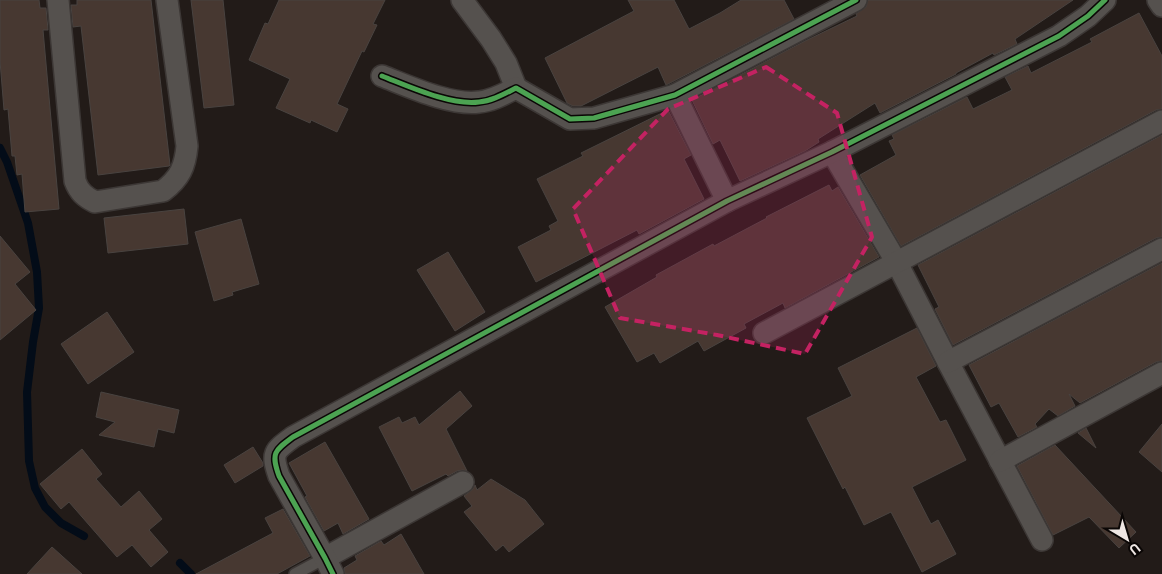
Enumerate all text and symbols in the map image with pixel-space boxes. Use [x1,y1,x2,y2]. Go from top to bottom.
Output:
north arrow [1102,514,1152,564]
text: U [1126,540,1144,559]

